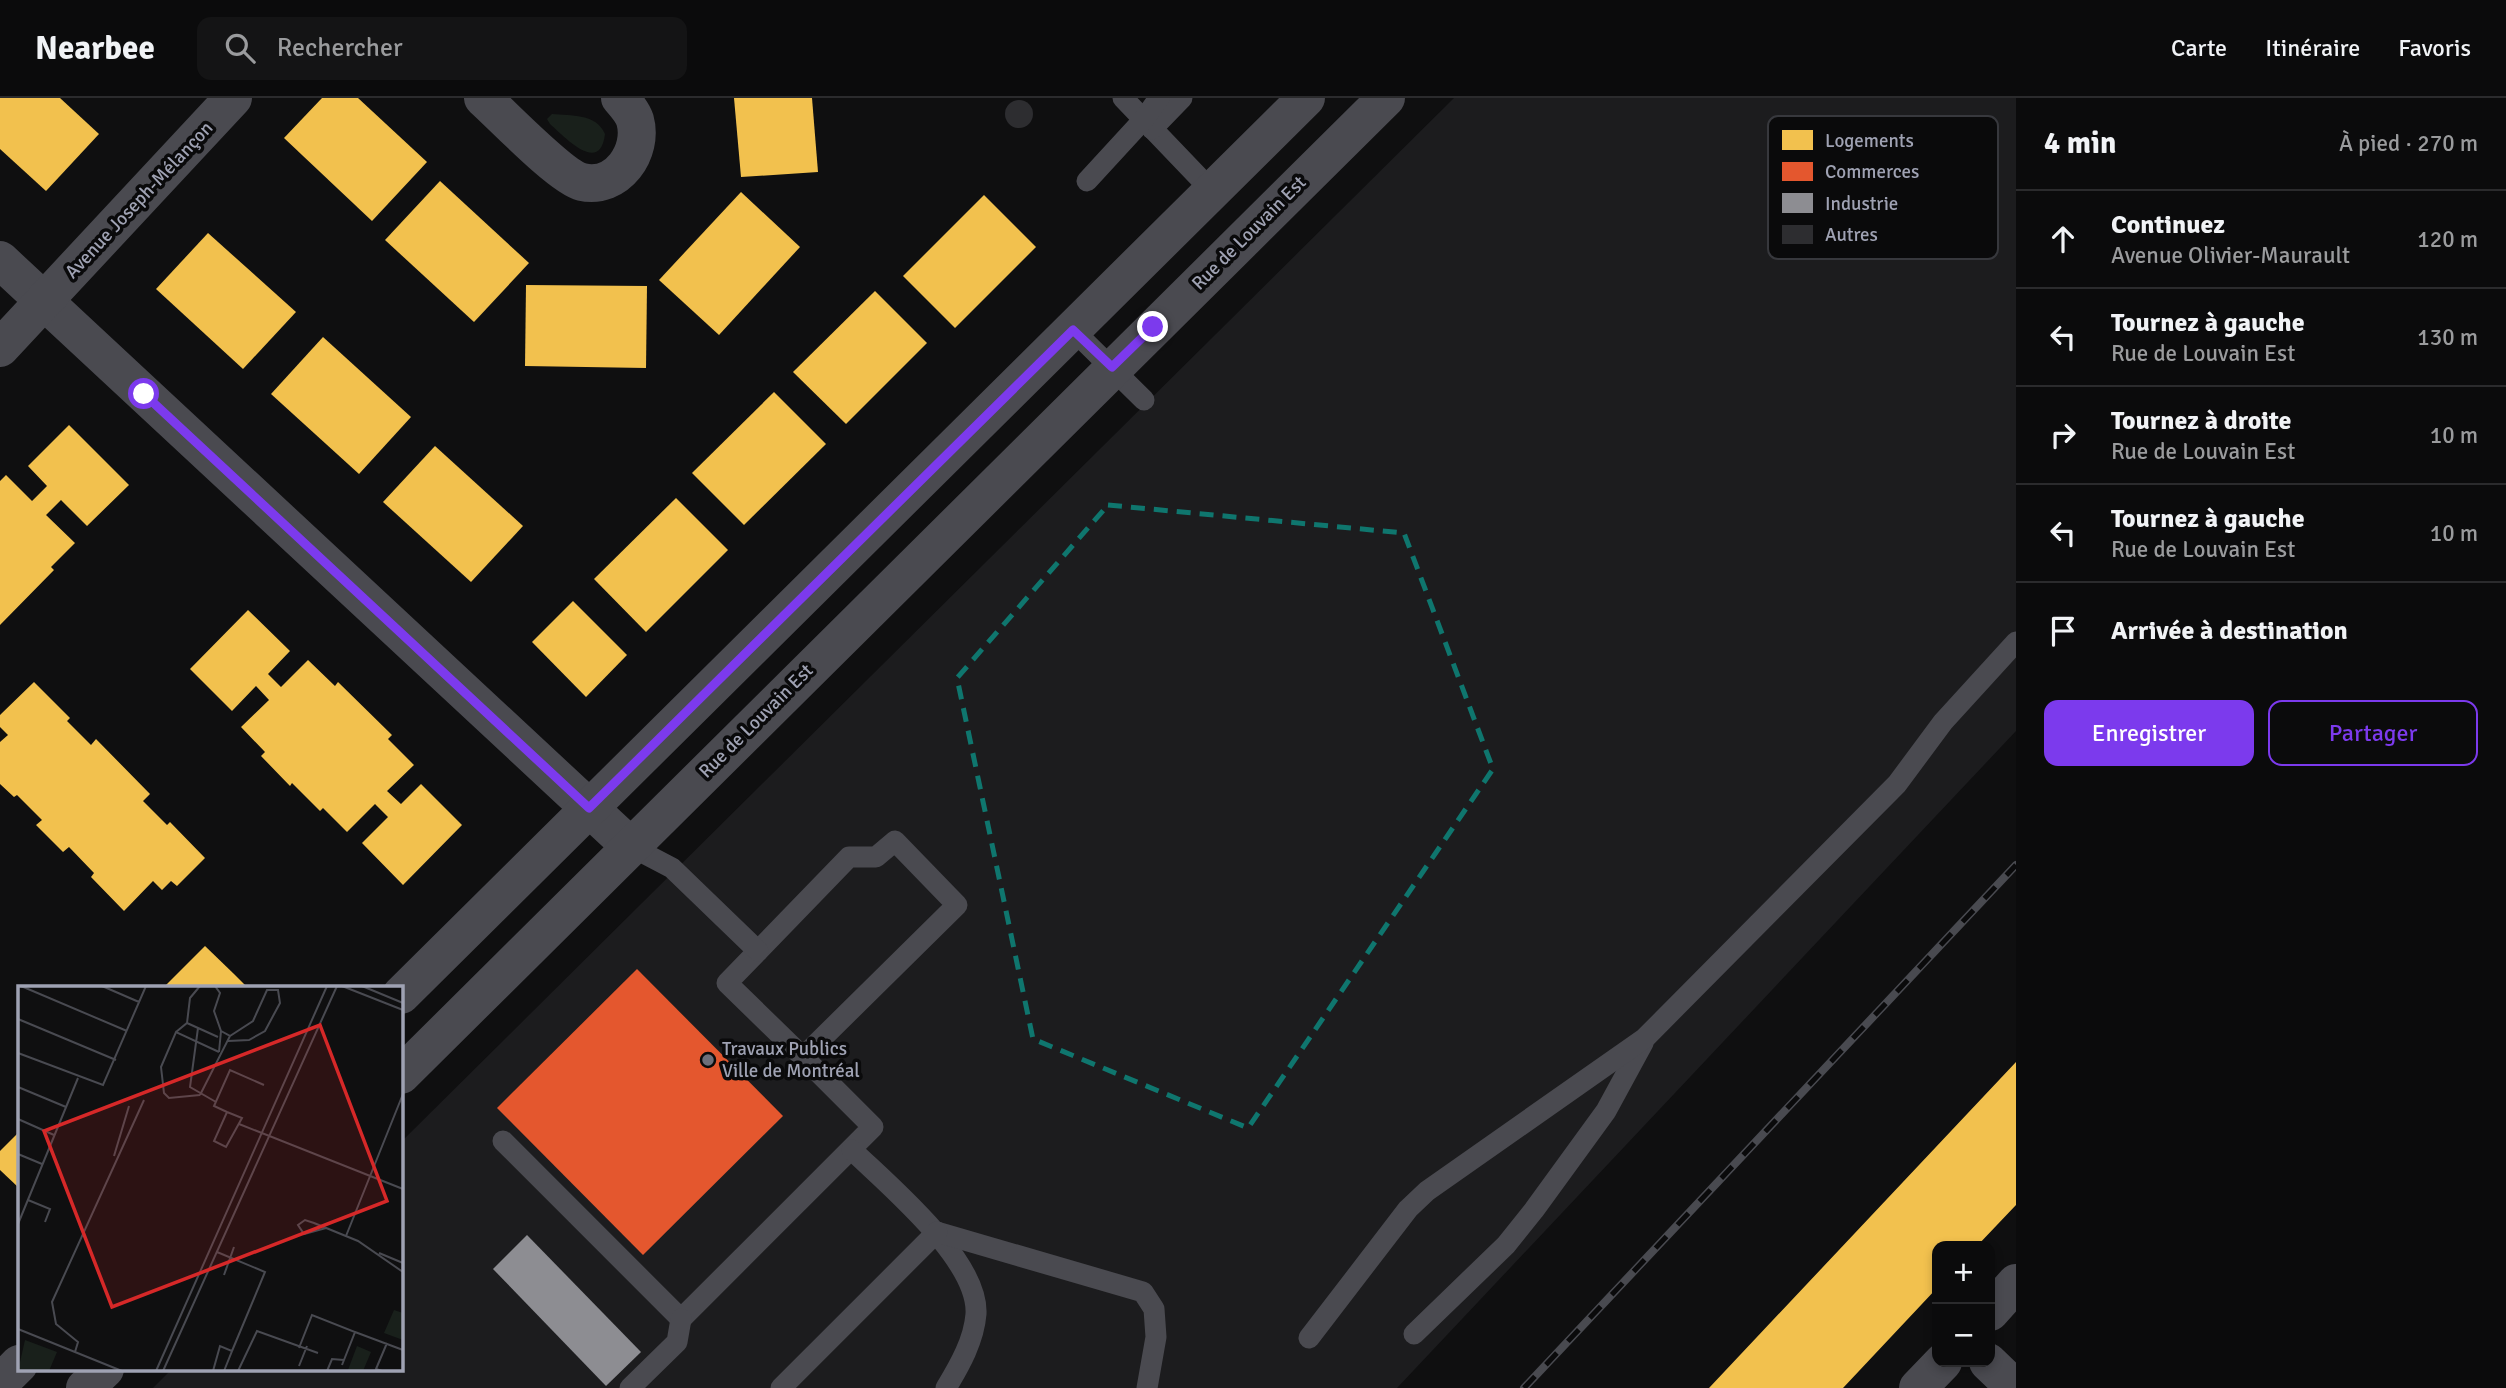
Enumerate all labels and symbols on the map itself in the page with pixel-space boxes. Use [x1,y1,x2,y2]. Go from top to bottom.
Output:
street label: Avenue Joseph-Mélançon [60,116,218,284]
legend [1768,116,1998,259]
text: Logements [1825,129,1914,153]
text: Commerces [1825,160,1919,184]
street label: Rue de Louvain Est [1187,170,1312,295]
text: Industrie [1825,192,1898,216]
text: Autres [1825,223,1878,247]
route end [1137,311,1168,342]
route start [128,378,159,409]
street label: Rue de Louvain Est [694,658,819,783]
inset map [18,986,402,1370]
place label: Travaux Publics Ville de Montréal [722,1037,860,1083]
marker: Travaux Publics Ville de Montréal [700,1052,716,1068]

